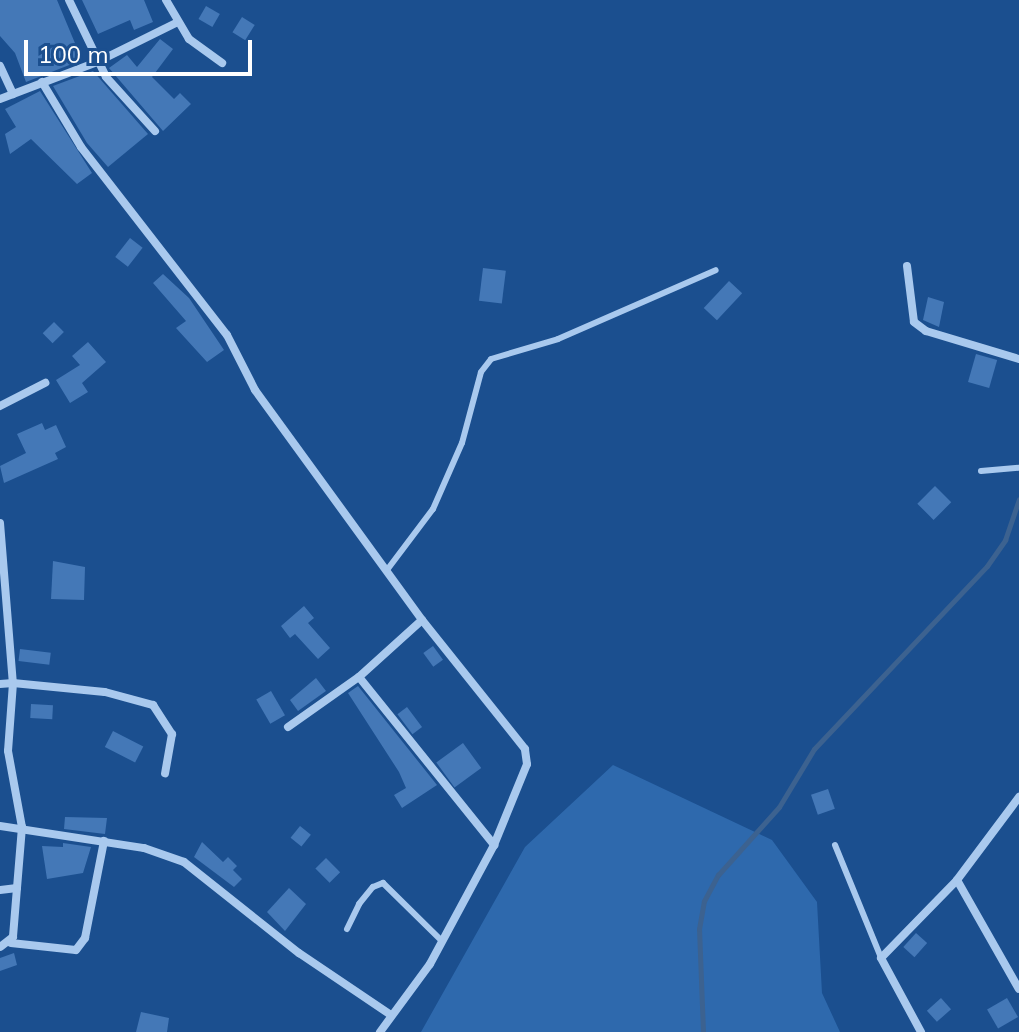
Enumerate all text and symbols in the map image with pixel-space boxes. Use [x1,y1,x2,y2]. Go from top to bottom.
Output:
scale bar [28,24,256,74]
text: 100 m [38,39,109,69]

